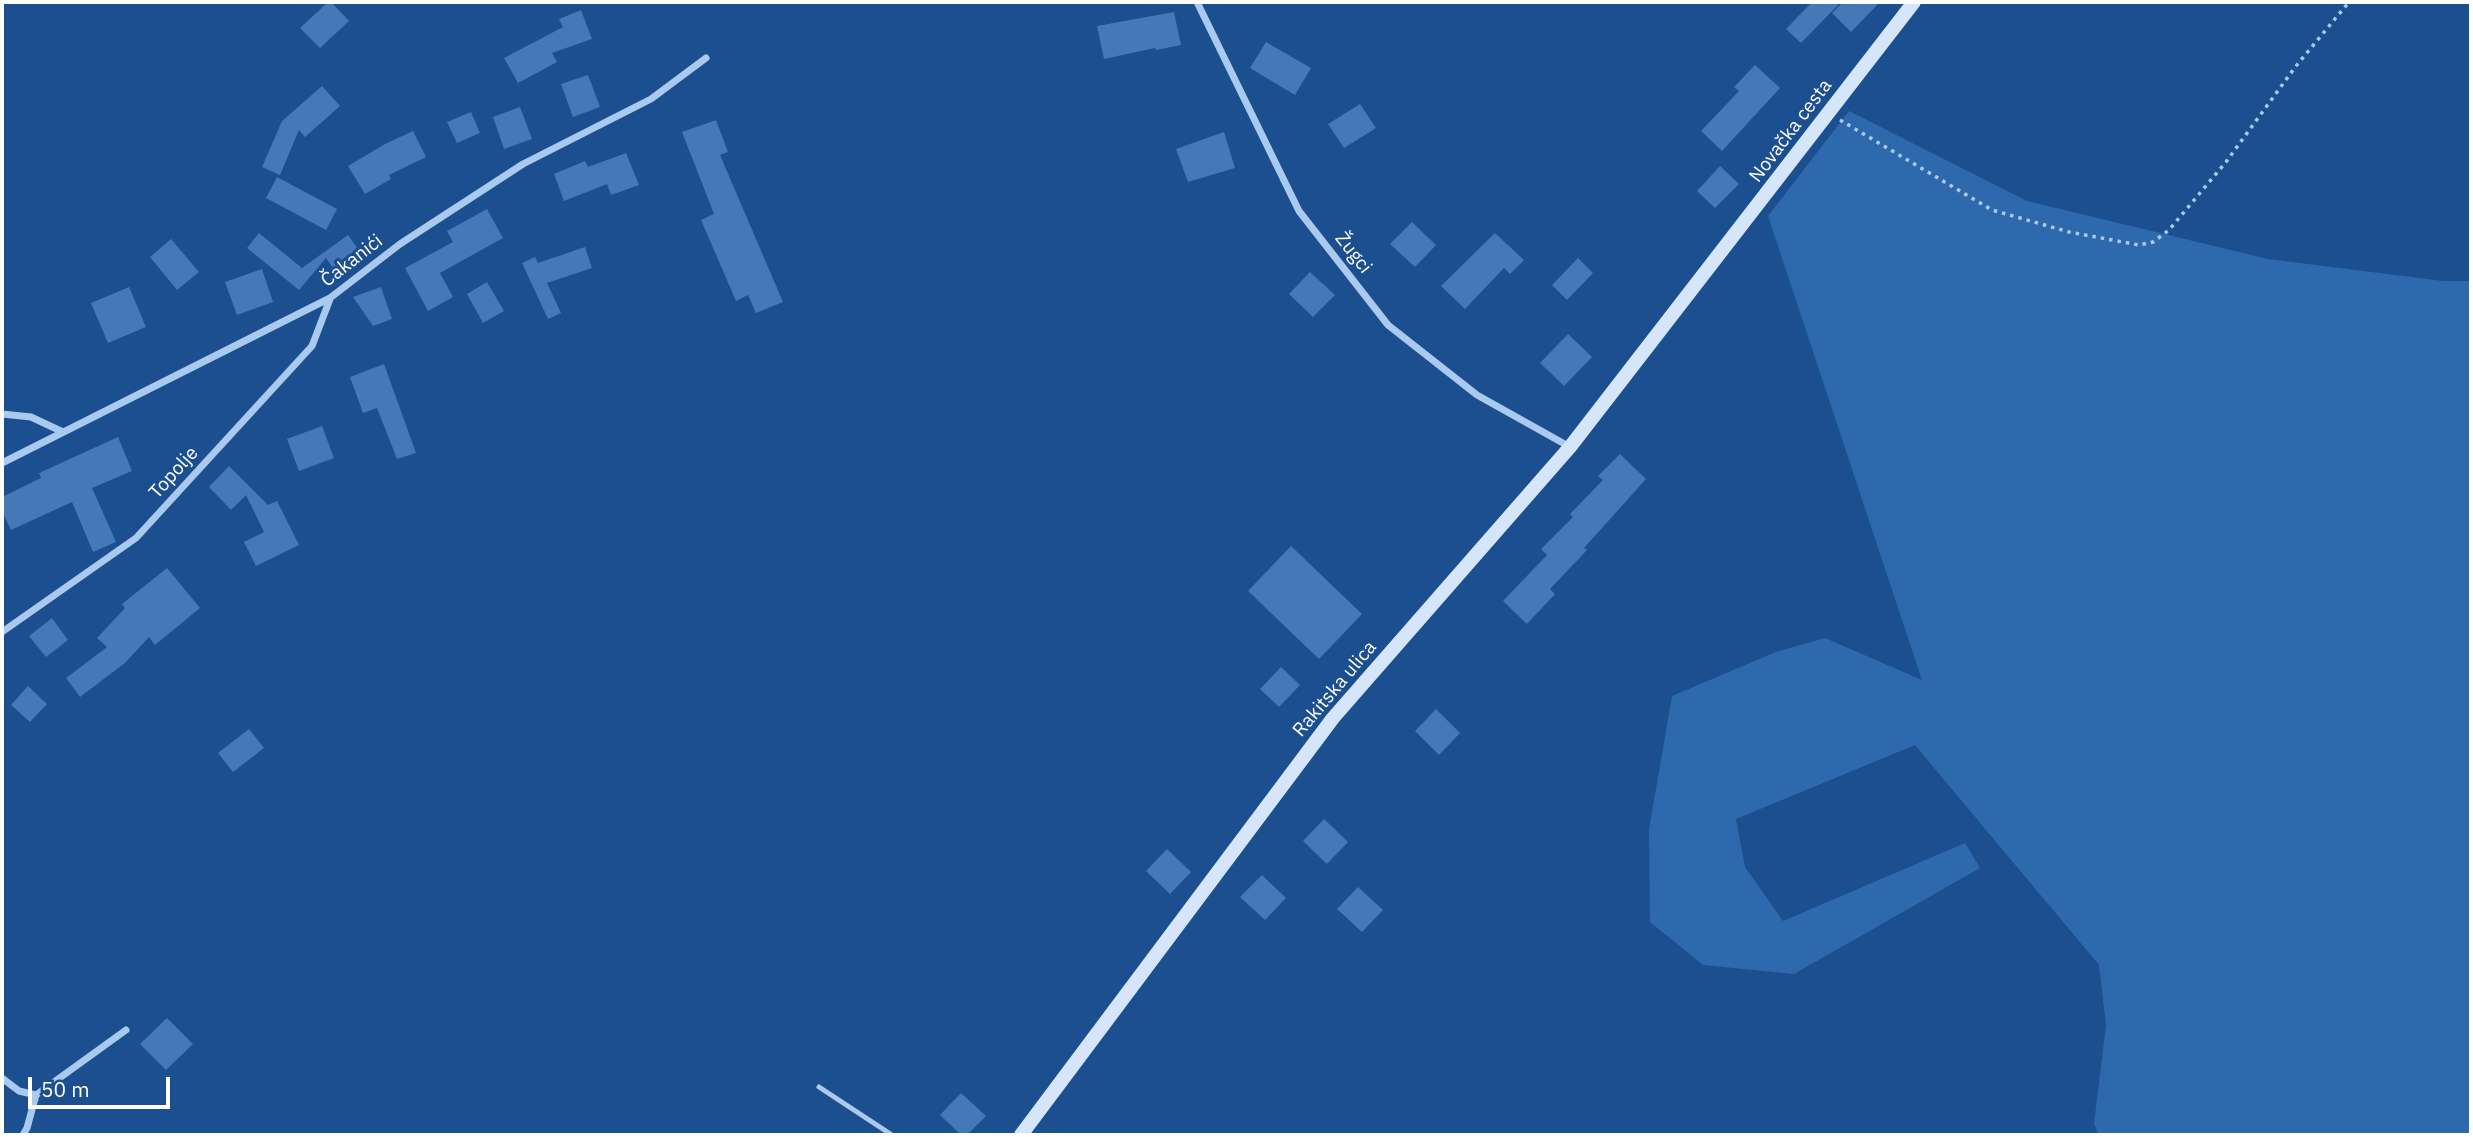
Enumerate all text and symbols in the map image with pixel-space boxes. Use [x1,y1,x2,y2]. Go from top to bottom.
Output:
street label: Novačka cesta [1745,75,1837,187]
street label: Žugci [1330,228,1376,278]
street label: Čakanići [317,230,387,292]
street label: Topolje [145,442,203,504]
street label: Rakitska ulica [1288,637,1382,741]
scale bar [32,1064,173,1108]
text: 50 m [41,1075,90,1103]

